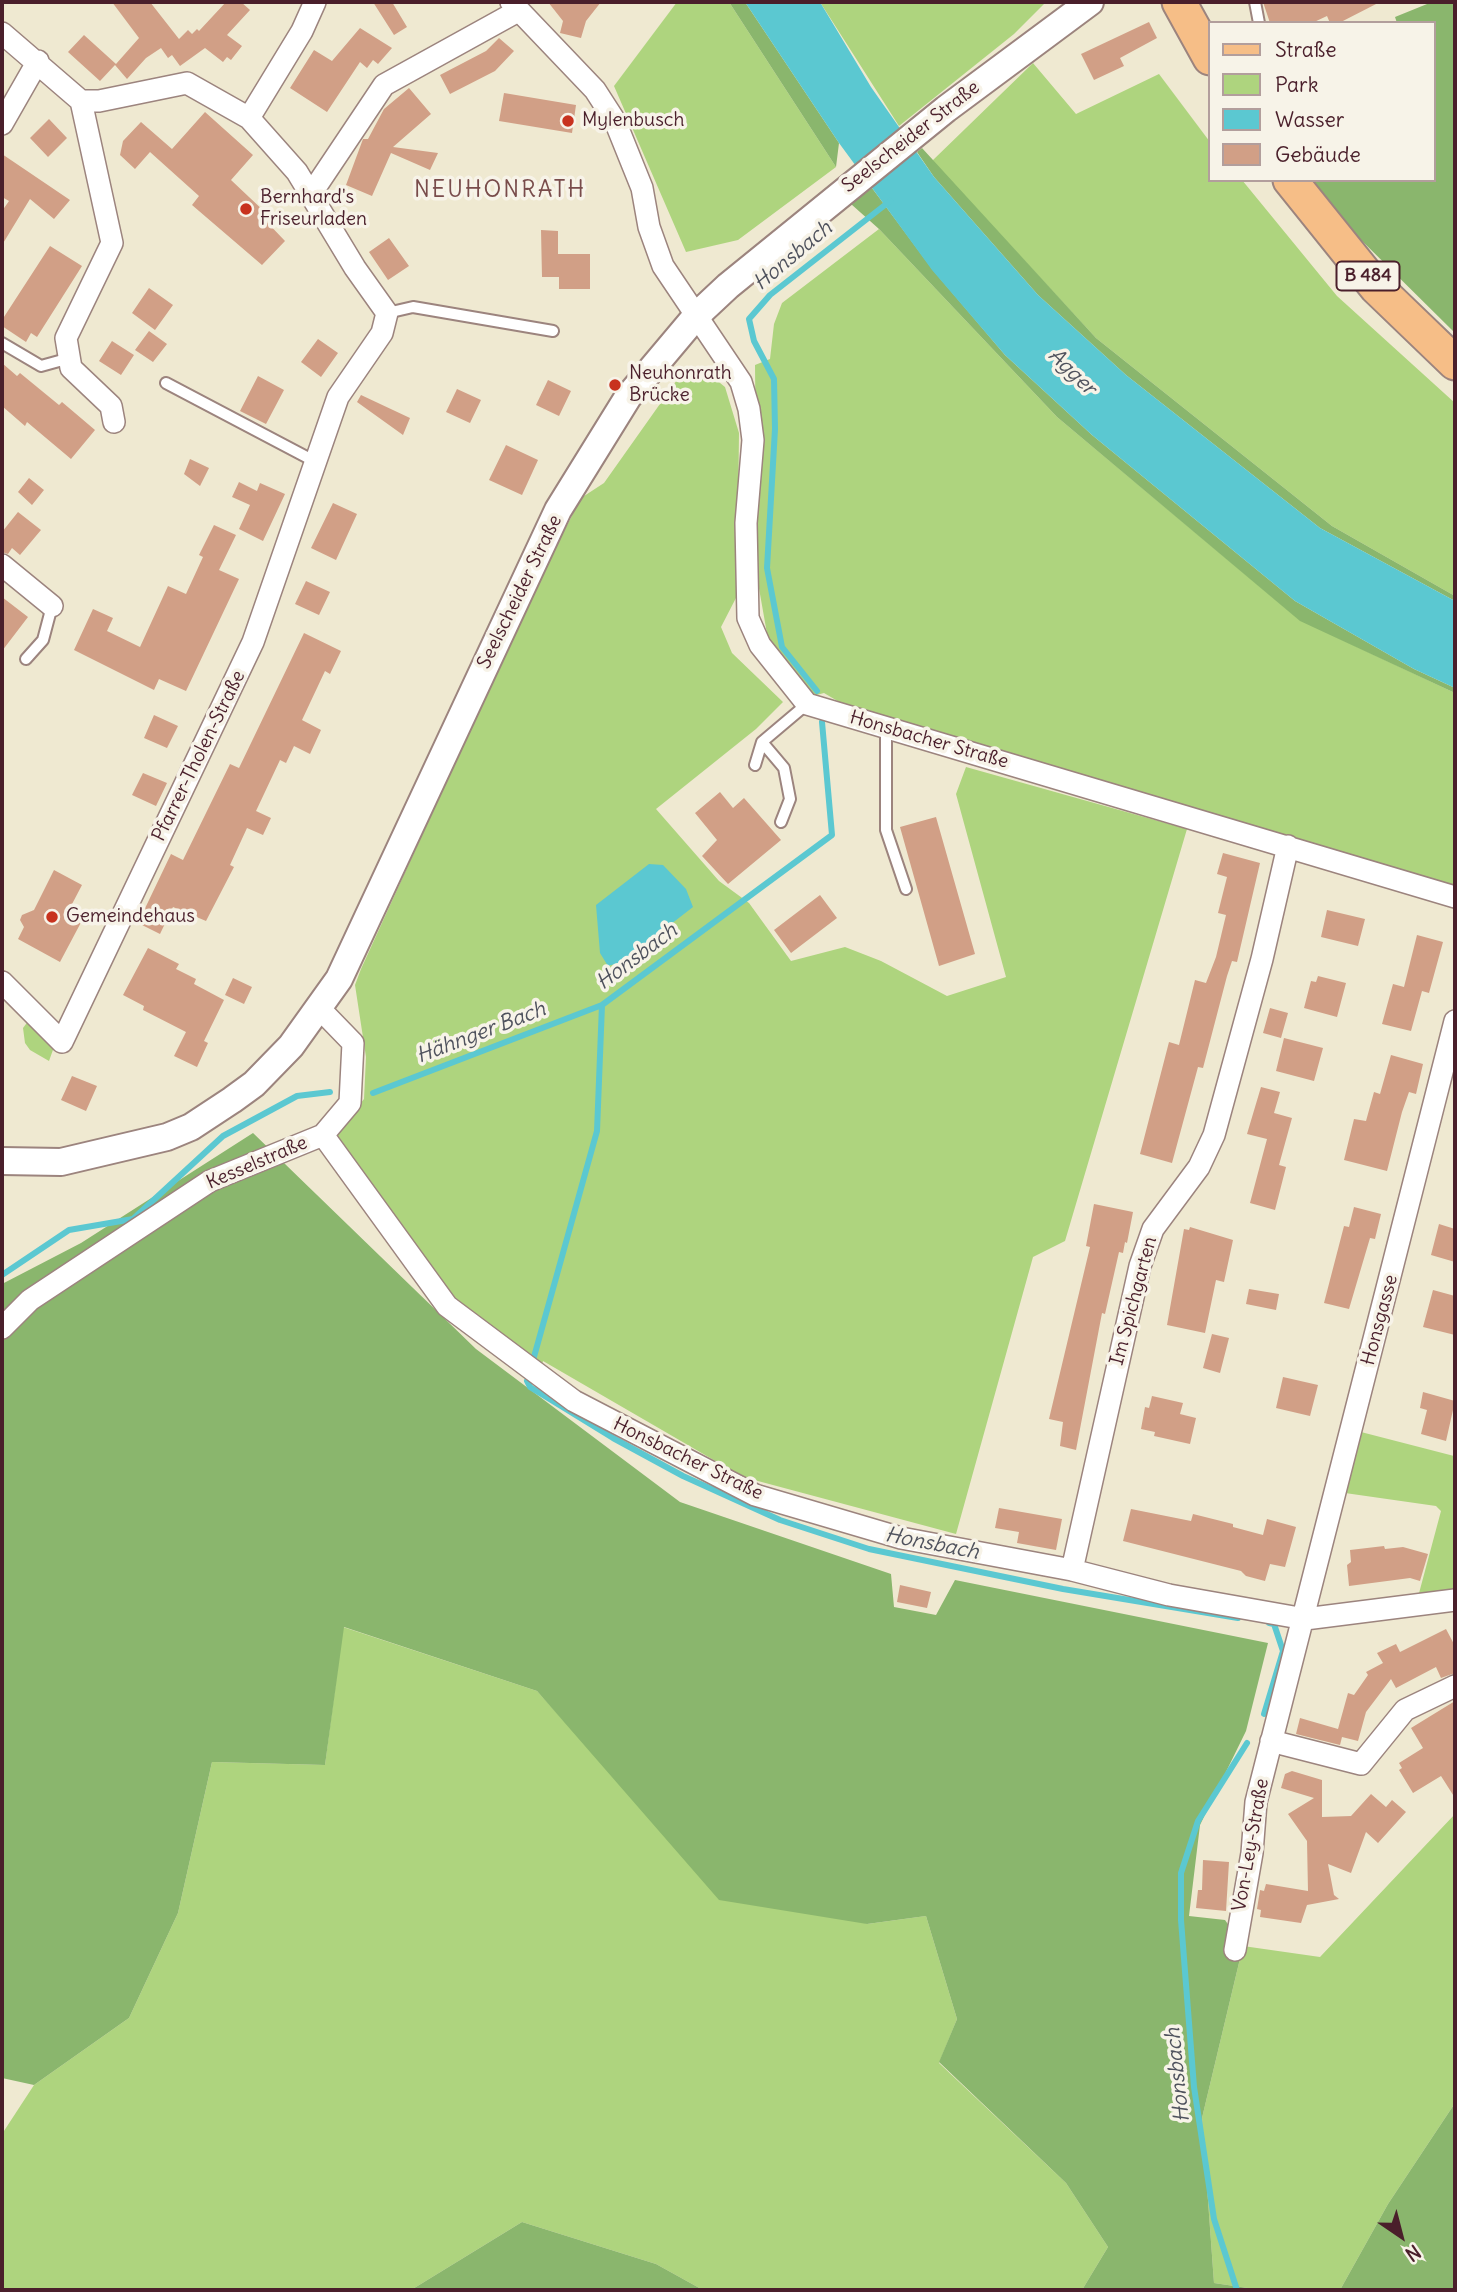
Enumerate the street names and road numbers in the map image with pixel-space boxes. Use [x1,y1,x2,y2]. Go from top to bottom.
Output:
street label: Seelscheider Straße [838,76,984,198]
road number: B 484 [1336,262,1400,290]
street label: Seelscheider Straße [473,511,567,673]
street label: Pfarrer-Tholen-Straße [148,667,250,845]
street label: Honsbacher Straße [847,706,1011,774]
street label: Kesselstraße [203,1132,311,1194]
street label: Im Spichgarten [1106,1234,1162,1368]
street label: Honsgasse [1357,1272,1403,1368]
street label: Honsbacher Straße [609,1413,767,1505]
street label: Von-Ley-Straße [1228,1777,1274,1913]

